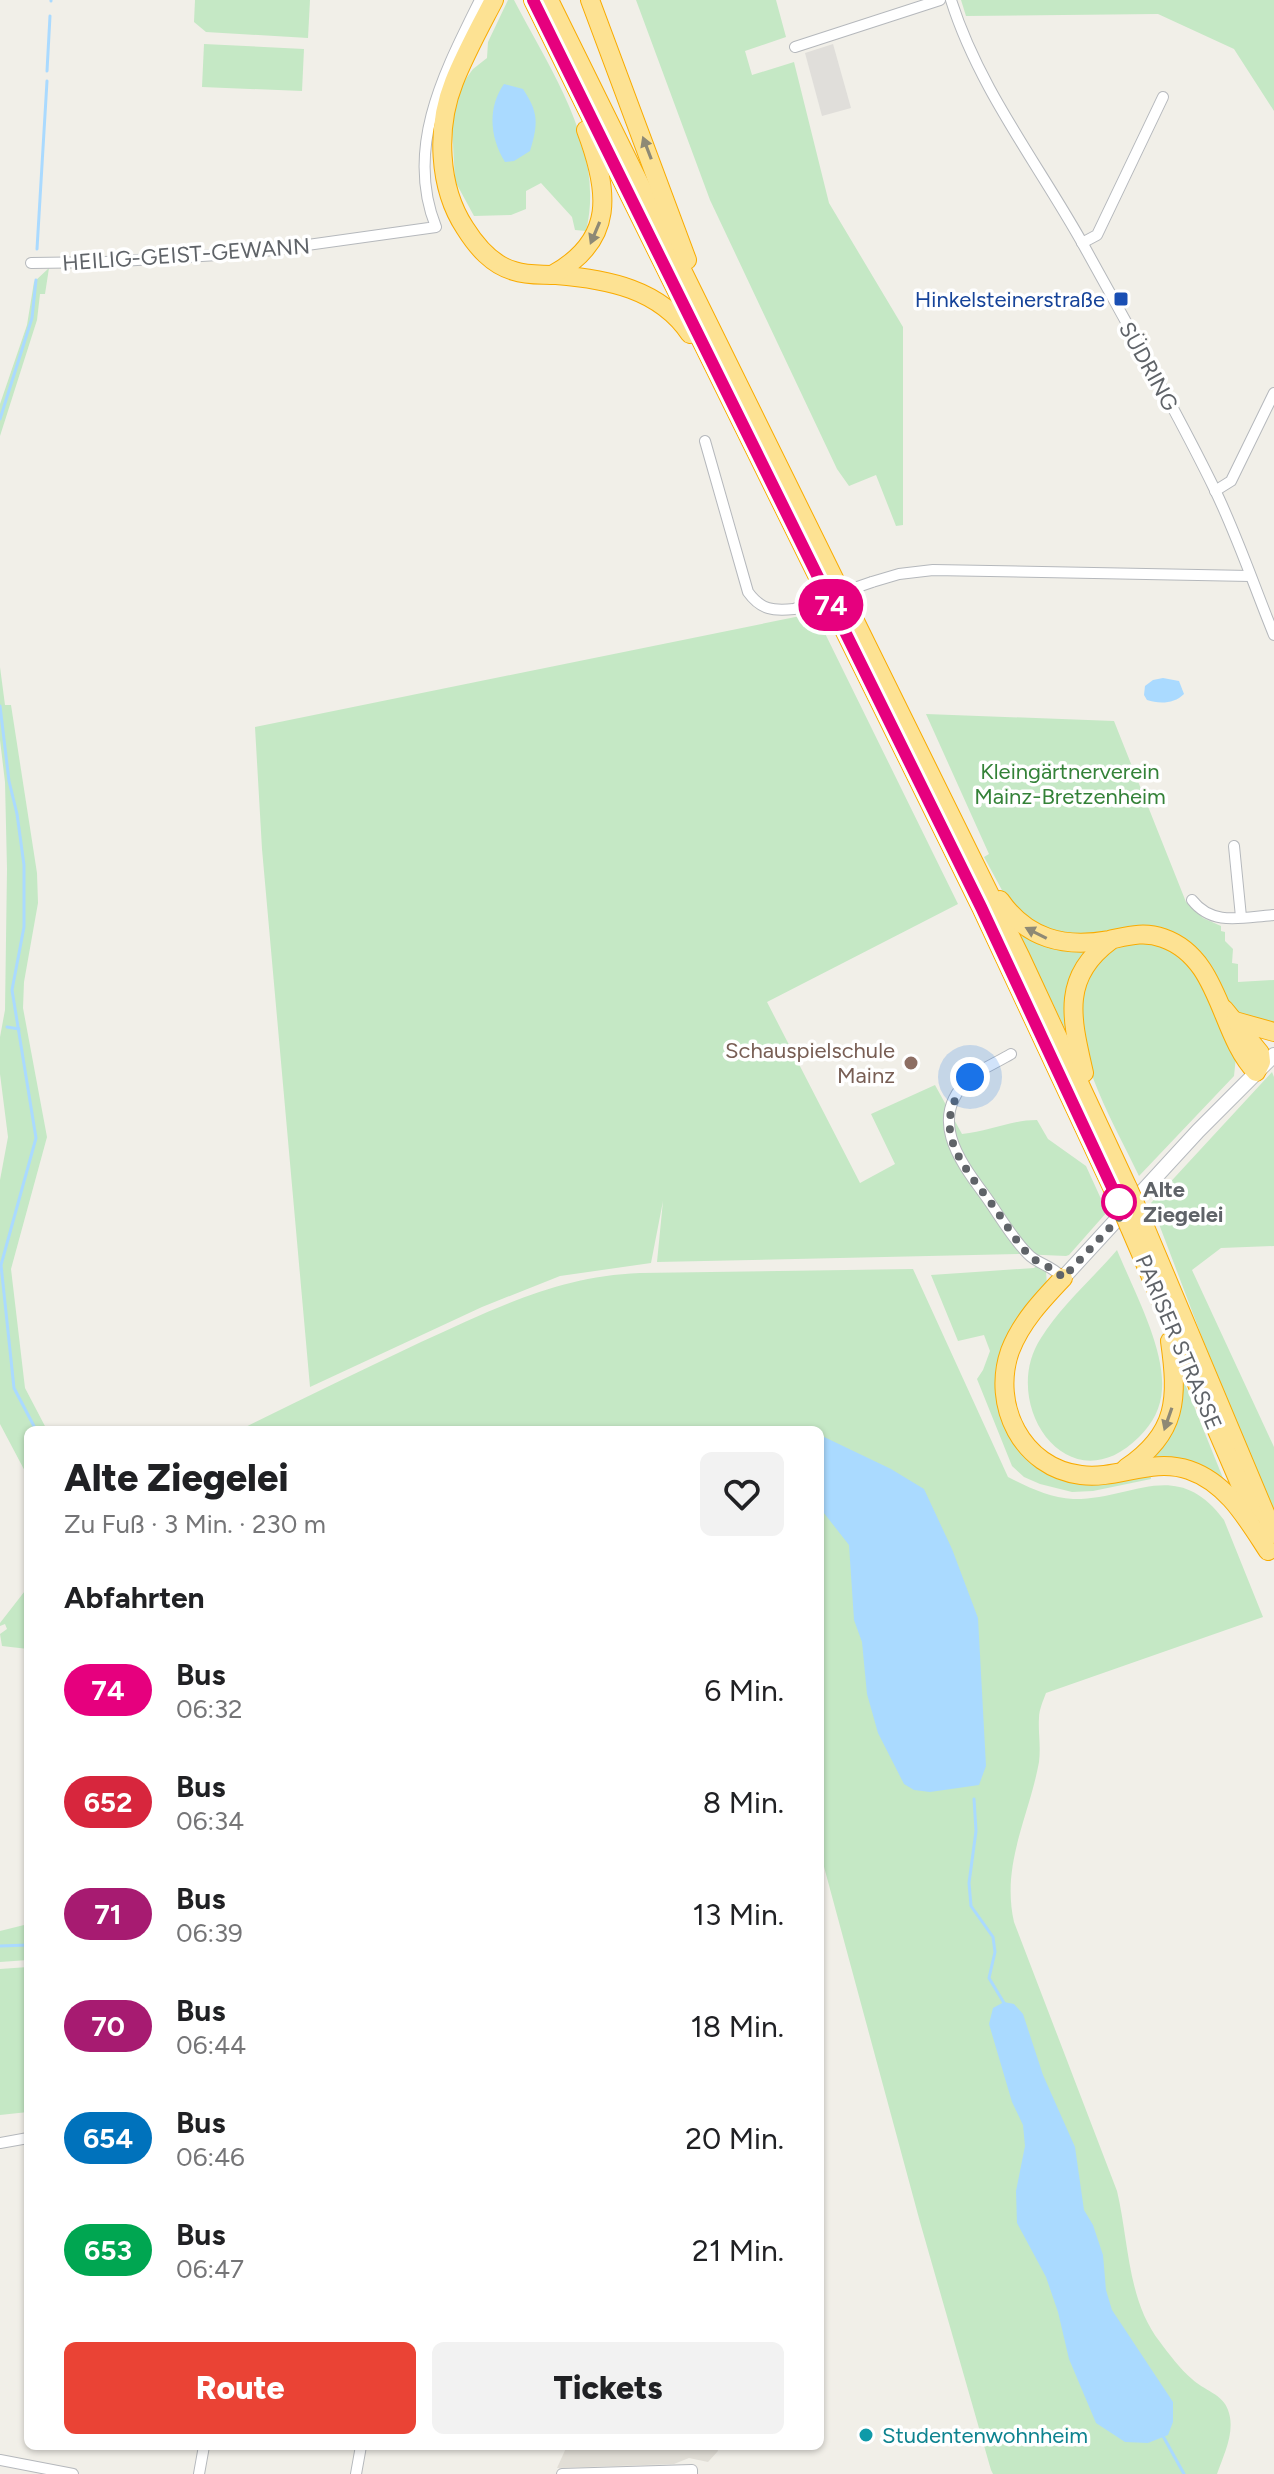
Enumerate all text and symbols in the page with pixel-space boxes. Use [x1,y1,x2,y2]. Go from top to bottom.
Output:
one-way arrow [640,136,653,160]
one-way arrow [589,221,602,245]
street label: HEILIG-GEIST-GEWANN [61,232,311,277]
place label: Hinkelsteinerstraße [915,286,1105,313]
marker: Hinkelsteinerstraße [1112,290,1130,308]
street label: SÜDRING [1113,317,1184,416]
line badge: 74 [795,579,867,631]
text: 74 [814,588,848,622]
park label: Kleingärtnerverein Mainz-Bretzenheim [974,758,1166,810]
one-way arrow [1025,926,1048,939]
place label: Schauspielschule Mainz [725,1037,895,1089]
marker: Schauspielschule Mainz [902,1054,920,1072]
your location [950,1057,990,1097]
place label: Alte Ziegelei [1143,1176,1224,1228]
marker: Alte Ziegelei [1102,1185,1136,1219]
street label: PARISER STRASSE [1129,1251,1228,1434]
one-way arrow [1162,1407,1174,1431]
button: heart [700,1452,784,1536]
text: Alte Ziegelei [64,1455,289,1501]
text: Zu Fuß · 3 Min. · 230 m [64,1508,326,1540]
text: Abfahrten [64,1579,205,1616]
text: Bus [176,1656,225,1693]
text: 6 Min. [704,1672,784,1709]
text: 74 [91,1673,125,1707]
text: 06:32 [176,1693,243,1725]
text: Bus [176,1768,225,1805]
text: 8 Min. [703,1784,784,1821]
text: 652 [84,1785,132,1819]
text: 06:34 [176,1805,244,1837]
text: Bus [176,1880,225,1917]
text: 13 Min. [693,1896,784,1933]
text: 71 [94,1897,122,1931]
text: 06:39 [176,1917,243,1949]
text: Bus [176,1992,225,2029]
text: 18 Min. [690,2008,784,2045]
text: 70 [91,2009,125,2043]
text: 06:44 [176,2029,246,2061]
text: Bus [176,2104,225,2141]
text: 20 Min. [685,2120,784,2157]
text: 654 [83,2121,133,2155]
text: 06:46 [176,2141,245,2173]
text: Bus [176,2216,225,2253]
text: 21 Min. [692,2232,784,2269]
text: 653 [84,2233,132,2267]
text: 06:47 [176,2253,244,2285]
button: Route [64,2342,416,2434]
button: Tickets [432,2342,784,2434]
place label: Studentenwohnheim [882,2422,1088,2449]
marker: Studentenwohnheim [857,2426,875,2444]

